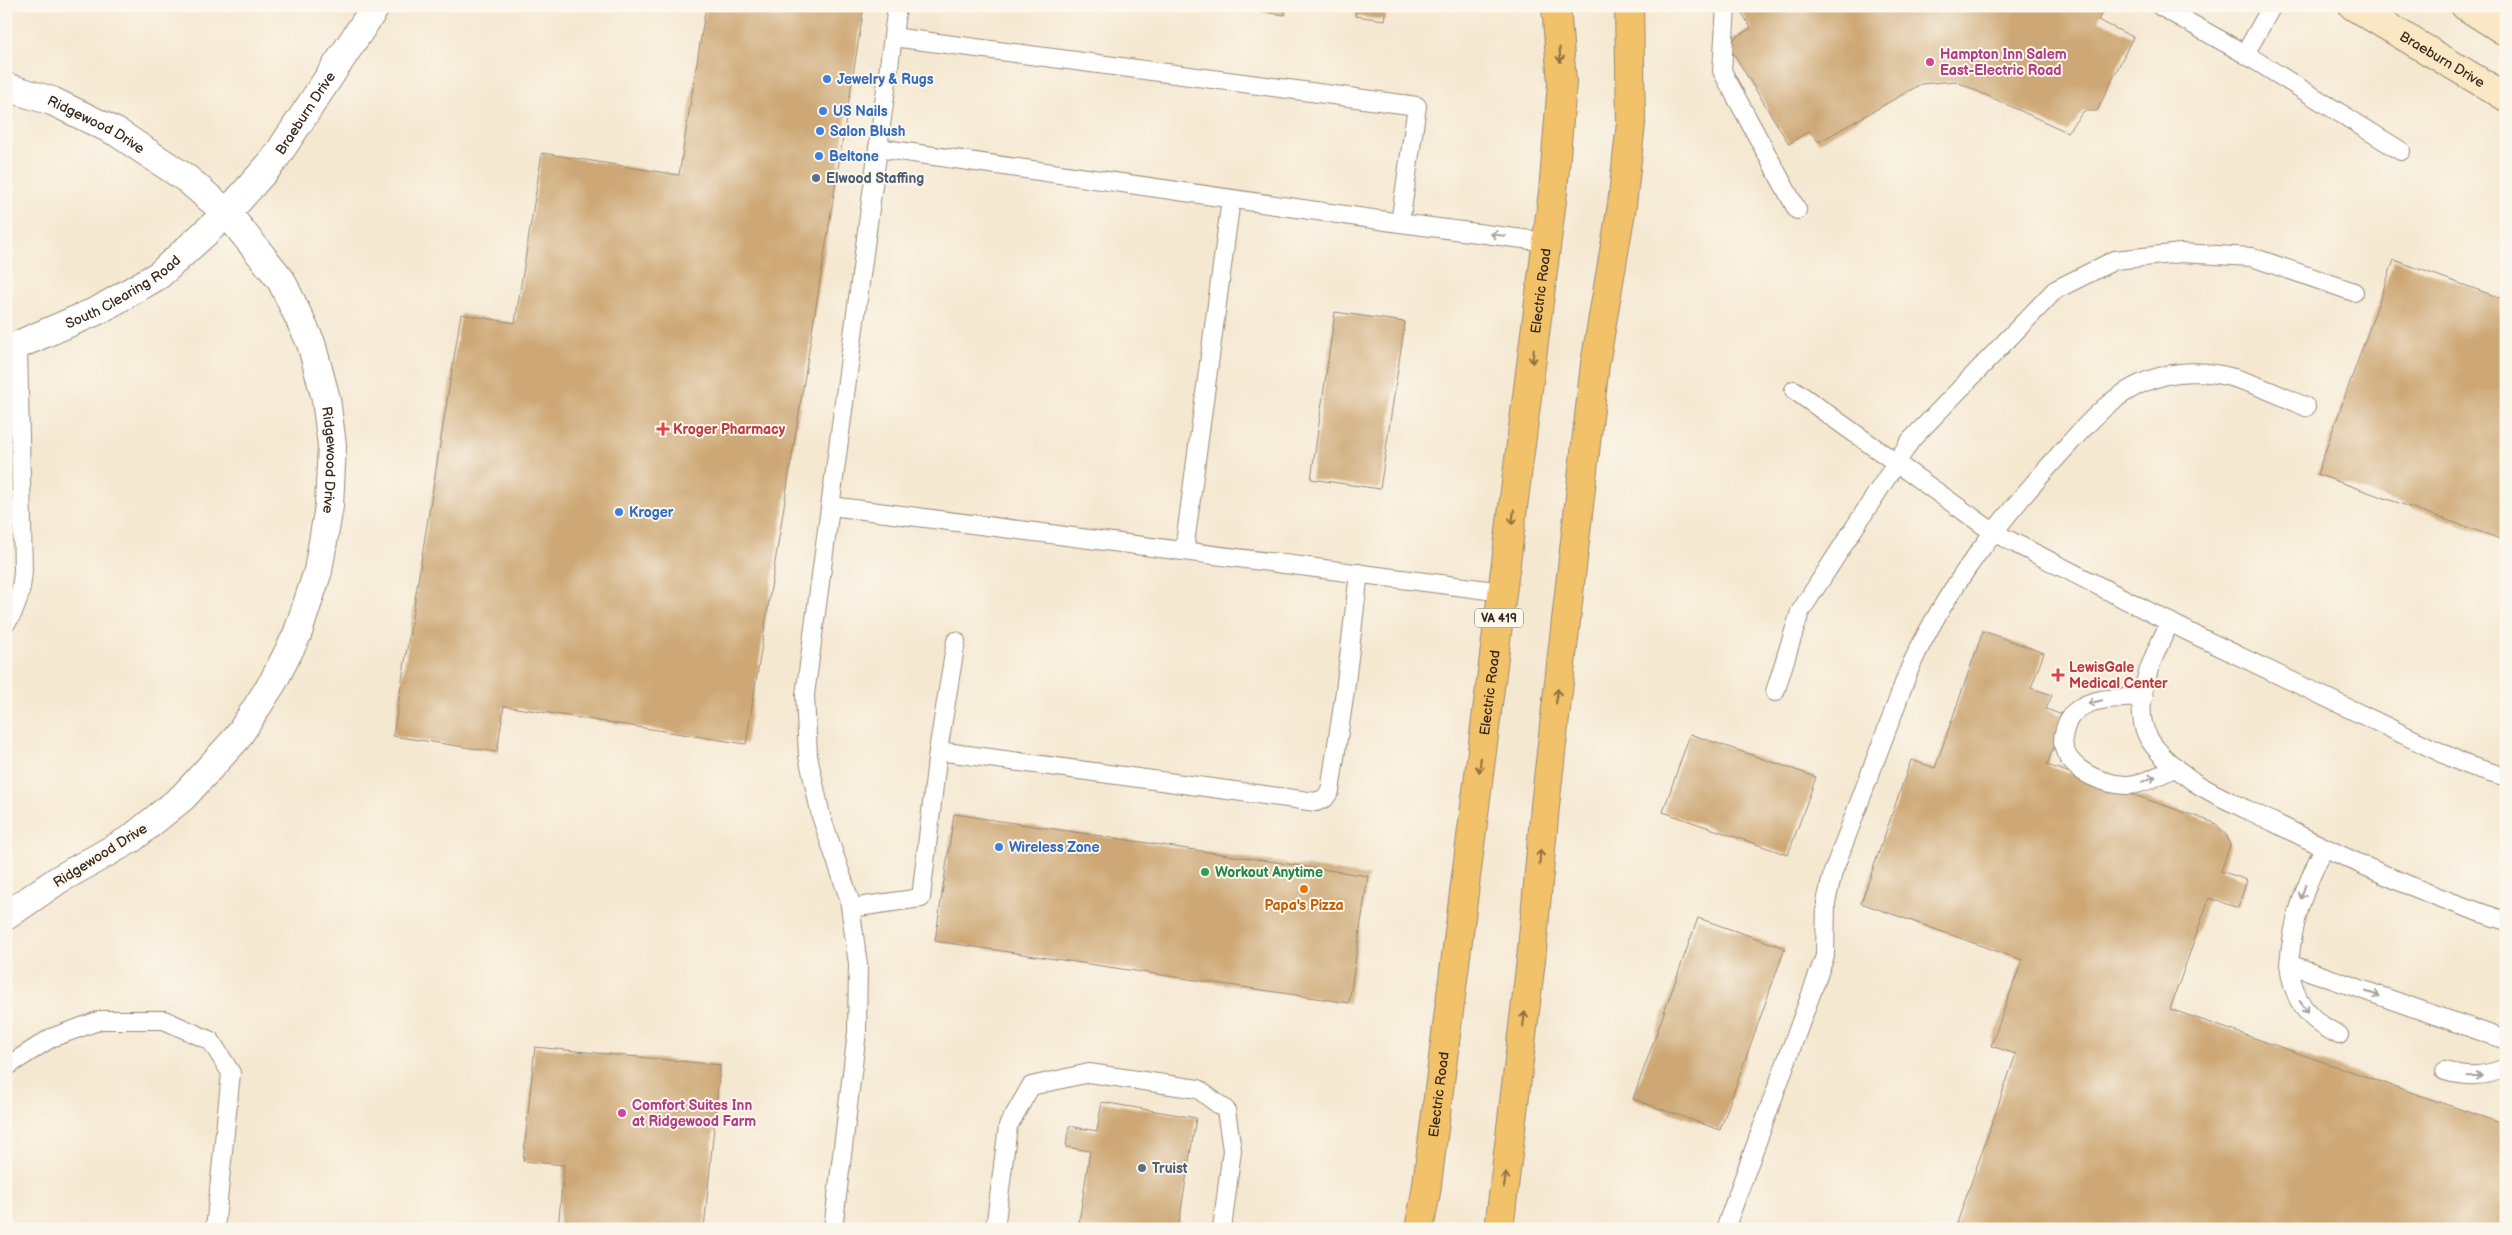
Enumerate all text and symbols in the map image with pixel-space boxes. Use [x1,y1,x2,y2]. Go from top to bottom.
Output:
street label: Braeburn Drive [2397,28,2488,91]
place label: Hampton Inn Salem East-Electric Road [1940,46,2067,79]
one-way arrow [1555,47,1564,63]
marker: Hampton Inn Salem East-Electric Road [1924,56,1936,68]
street label: Braeburn Drive [272,69,339,158]
place label: Jewelry & Rugs [837,71,934,88]
marker: Jewelry & Rugs [821,73,833,85]
street label: Ridgewood Drive [45,92,148,157]
place label: US Nails [833,103,888,120]
marker: US Nails [817,105,829,117]
place label: Salon Blush [830,123,905,140]
marker: Salon Blush [814,125,826,137]
place label: Beltone [829,148,879,165]
marker: Beltone [813,150,825,162]
place label: Elwood Staffing [826,170,924,187]
marker: Elwood Staffing [810,172,822,184]
one-way arrow [1490,230,1506,240]
street label: Electric Road [1527,247,1555,335]
street label: South Clearing Road [63,252,184,332]
one-way arrow [1528,347,1538,363]
street label: Ridgewood Drive [318,405,340,515]
place label: Kroger Pharmacy [673,421,786,438]
marker: Kroger Pharmacy [657,423,669,435]
place label: Kroger [629,504,674,521]
marker: Kroger [613,506,625,518]
one-way arrow [1507,509,1517,525]
road number: VA 419 [1475,608,1523,628]
street label: Electric Road [1476,649,1504,736]
place label: LewisGale Medical Center [2069,659,2168,692]
marker: LewisGale Medical Center [2051,668,2065,682]
one-way arrow [1552,688,1562,704]
one-way arrow [2088,698,2104,707]
one-way arrow [1475,756,1485,772]
one-way arrow [2141,774,2156,783]
street label: Ridgewood Drive [50,820,150,891]
place label: Wireless Zone [1009,839,1099,856]
marker: Wireless Zone [993,841,1005,853]
one-way arrow [1535,850,1545,866]
place label: Workout Anytime [1215,864,1323,881]
marker: Workout Anytime [1199,866,1211,878]
marker: Papa's Pizza [1298,883,1310,895]
one-way arrow [2298,884,2308,900]
place label: Papa's Pizza [1264,897,1344,914]
one-way arrow [2364,990,2380,999]
one-way arrow [2299,1000,2309,1014]
one-way arrow [1519,1011,1529,1027]
street label: Electric Road [1425,1051,1453,1138]
one-way arrow [2467,1071,2483,1080]
place label: Comfort Suites Inn at Ridgewood Farm [632,1097,756,1130]
marker: Comfort Suites Inn at Ridgewood Farm [616,1107,628,1119]
place label: Truist [1152,1160,1188,1177]
marker: Truist [1136,1162,1148,1174]
one-way arrow [1500,1173,1510,1189]

